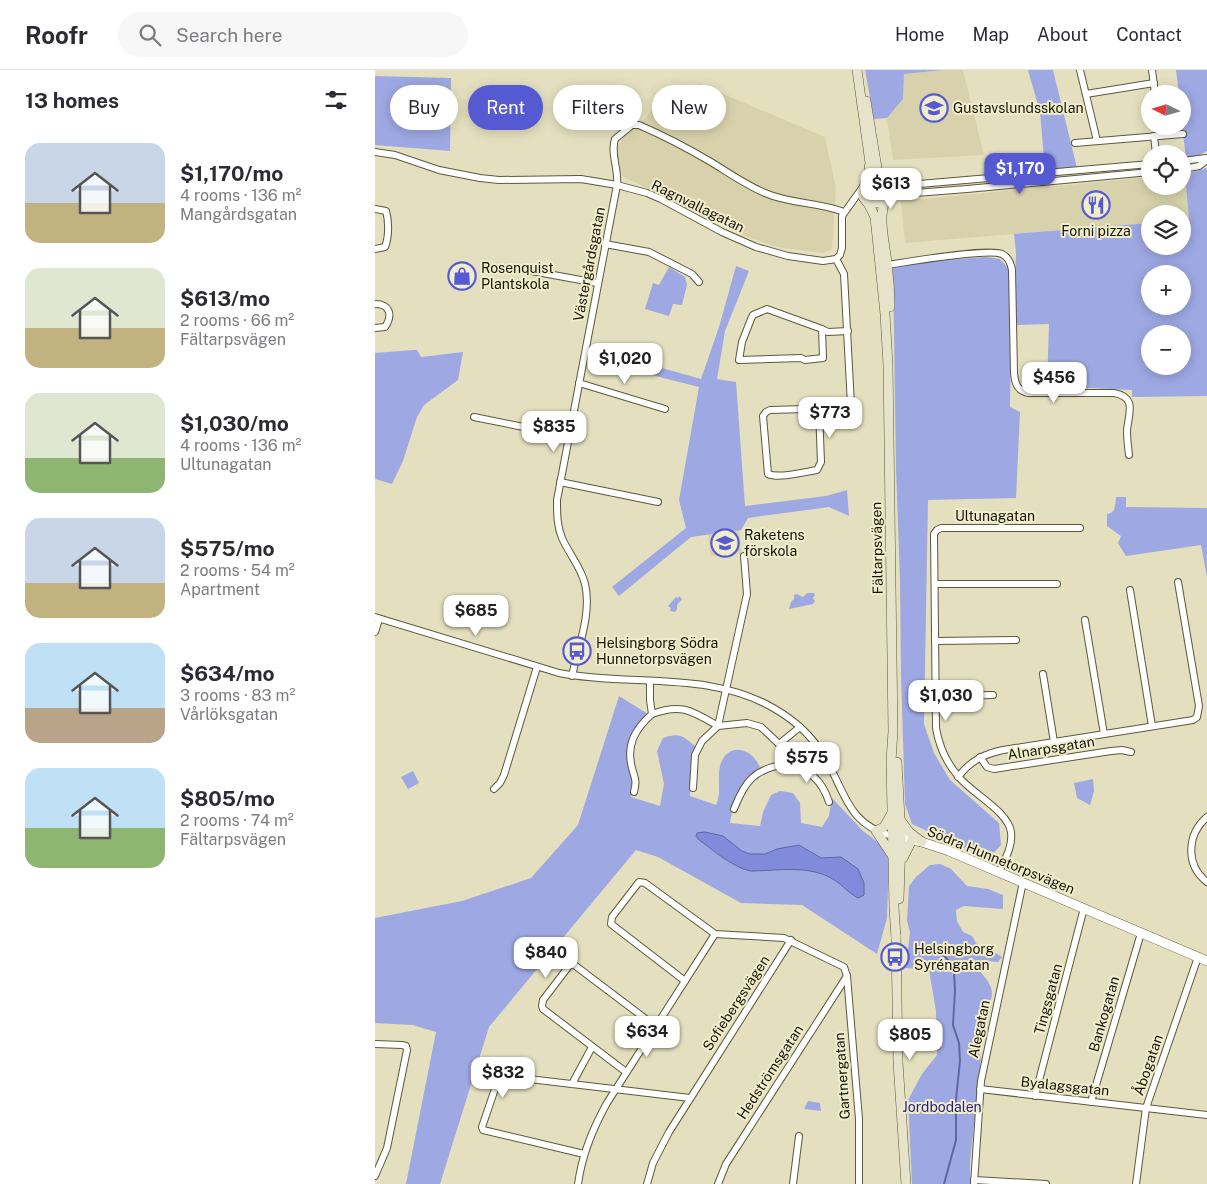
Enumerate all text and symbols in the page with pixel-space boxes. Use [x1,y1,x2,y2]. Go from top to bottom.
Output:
search box [118,12,468,57]
text: Roofr [25,21,88,49]
icon: search [136,21,164,49]
text: Search here [176,24,283,46]
text: Home [895,24,945,45]
text: Map [973,24,1009,45]
text: About [1037,24,1088,45]
text: Contact [1116,24,1182,45]
chip: Buy [390,85,458,130]
chip: Rent [468,85,543,130]
chip: Filters [553,85,642,130]
chip: New [652,85,726,130]
north arrow [1141,85,1191,135]
map controls [1141,85,1191,375]
icon: filters [322,86,350,114]
text: 13 homes [25,88,119,113]
school or university icon: Gustavslundsskolan [919,93,949,123]
place label: Gustavslundsskolan [953,100,1083,116]
button: locate [1141,145,1191,195]
pin: $1,170 [979,152,1061,195]
text: $1,170 [995,159,1045,178]
text: $1,170/mo [180,161,283,186]
icon: home [65,163,125,223]
pin: $613 [861,168,921,210]
text: $613 [872,174,910,193]
street label: Ragnvallagatan [649,177,747,235]
text: 4 rooms · 136 m² [180,186,301,205]
restaurant icon: Forni pizza [1081,190,1111,220]
text: Mangårdsgatan [180,205,297,224]
button: layers [1141,205,1191,255]
street label: Västergårdsgatan [570,206,608,322]
place label: Forni pizza [1061,223,1131,239]
place label: Rosenquist Plantskola [481,260,554,292]
shop icon: Rosenquist Plantskola [447,261,477,291]
button: + [1141,265,1191,315]
text: $613/mo [180,286,270,311]
icon: home [65,288,125,348]
text: 2 rooms · 66 m² [180,311,294,330]
button: − [1141,325,1191,375]
text: Fältarpsvägen [180,330,286,349]
pin: $1,020 [584,342,666,385]
text: $1,020 [599,349,651,368]
pin: $456 [1024,362,1084,404]
text: $456 [1033,368,1075,387]
pin: $773 [800,396,860,439]
text: $773 [809,403,851,422]
pin: $835 [524,410,584,453]
text: $1,030/mo [180,411,289,436]
icon: home [65,413,125,473]
text: $835 [532,417,576,436]
text: 4 rooms · 136 m² [180,436,301,455]
text: Ultunagatan [180,455,272,474]
street label: Fältarpsvägen [868,502,886,594]
street label: Ultunagatan [955,508,1035,524]
place label: Raketens förskola [744,527,805,559]
school or university icon: Raketens förskola [710,528,740,558]
text: $575/mo [180,536,275,561]
icon: home [65,538,125,598]
text: 2 rooms · 54 m² [180,561,295,580]
text: Apartment [180,580,260,599]
pin: $685 [446,594,506,637]
text: $685 [455,601,497,620]
place label: Helsingborg Södra Hunnetorpsvägen [596,635,718,667]
bus stop icon: Helsingborg Södra Hunnetorpsvägen [562,636,592,666]
text: $634/mo [180,661,275,686]
icon: home [65,663,125,723]
pin: $1,030 [905,680,987,722]
text: 3 rooms · 83 m² [180,686,295,705]
text: $1,030 [919,686,973,705]
text: Vårlöksgatan [180,705,278,724]
street label: Alnarpsgatan [1006,733,1096,763]
pin: $575 [777,742,837,784]
text: $575 [786,748,828,767]
text: $805/mo [180,786,275,811]
icon: home [65,788,125,848]
text: 2 rooms · 74 m² [180,811,294,830]
street label: Södra Hunnetorpsvägen [925,823,1077,897]
text: Fältarpsvägen [180,830,286,849]
pin: $840 [516,936,576,979]
place label: Helsingborg Syréngatan [914,941,995,973]
bus stop icon: Helsingborg Syréngatan [880,942,910,972]
text: $840 [525,943,567,962]
street label: Sofiebergsvägen [699,952,773,1054]
street label: Tingsgatan [1031,962,1065,1036]
street label: Bankogatan [1086,974,1122,1054]
street label: Alegatan [965,999,993,1059]
pin: $634 [617,1016,677,1058]
pin: $805 [880,1018,940,1061]
text: $634 [626,1022,668,1041]
street label: Hedströmsgatan [734,1022,806,1122]
text: $805 [889,1025,931,1044]
street label: Gartnergatan [831,1032,853,1120]
street label: Åbogatan [1128,1032,1166,1098]
pin: $832 [473,1056,533,1099]
text: $832 [482,1063,524,1082]
street label: Byalagsgatan [1020,1073,1110,1099]
park label: Jordbodalen [902,1099,982,1115]

